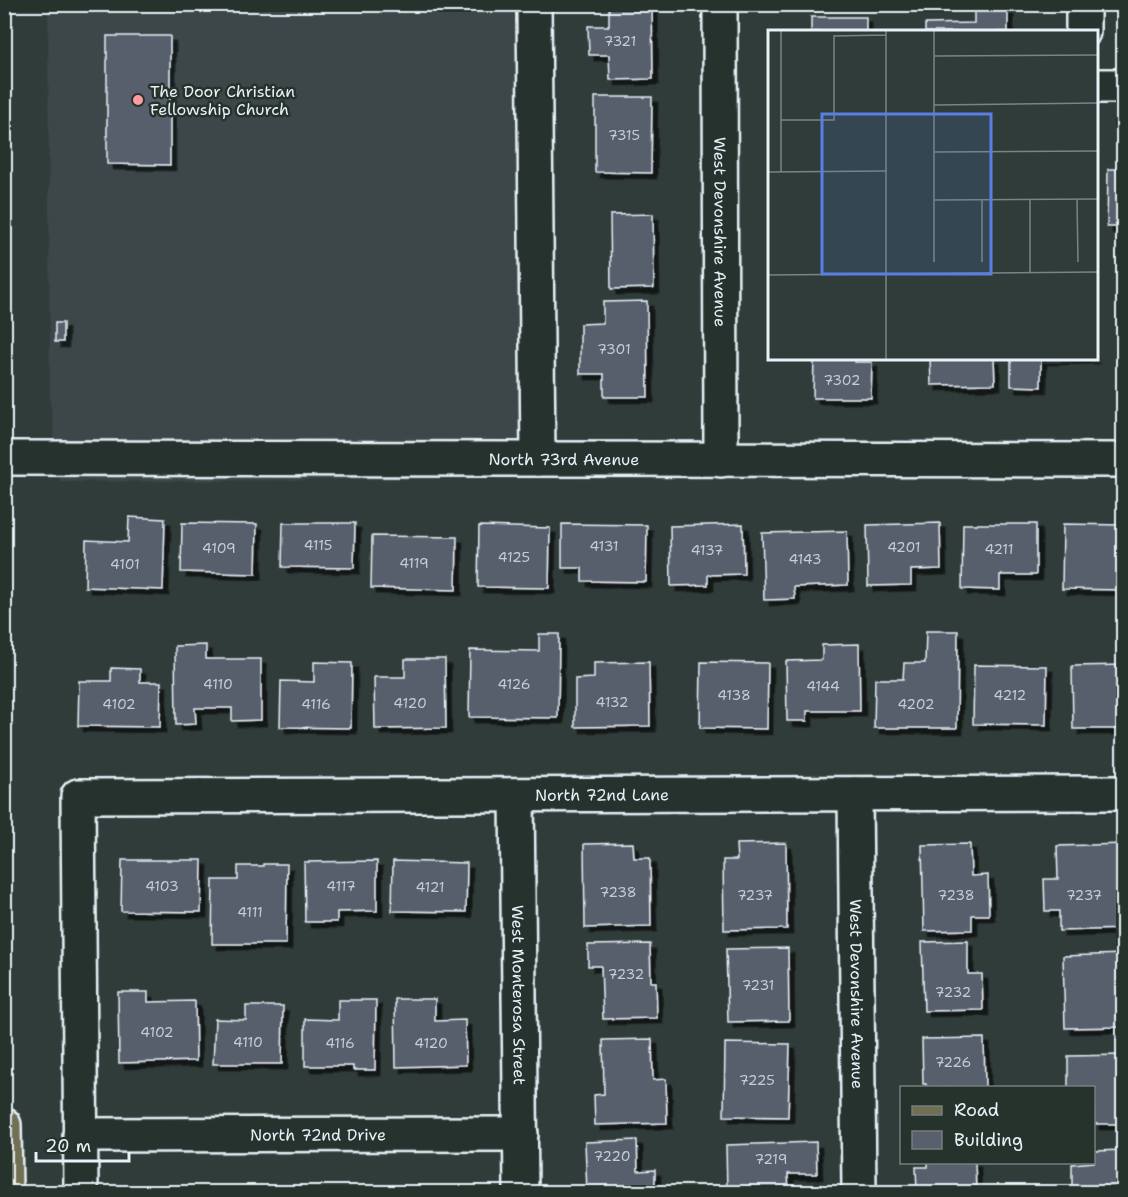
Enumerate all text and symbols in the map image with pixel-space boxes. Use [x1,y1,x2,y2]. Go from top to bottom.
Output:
inset map [768,30,1098,360]
house number: 7321 [604,32,636,50]
place label: The Door Christian Fellowship Church [150,81,295,120]
marker: The Door Christian Fellowship Church [131,93,145,107]
house number: 7315 [608,126,640,144]
street label: West Devonshire Avenue [709,137,731,327]
house number: 7301 [597,340,631,358]
house number: 7302 [823,371,861,389]
street label: North 73rd Avenue [489,449,639,470]
house number: 4115 [304,536,332,554]
house number: 4131 [589,537,619,555]
house number: 4201 [887,538,921,556]
house number: 4109 [202,539,236,557]
house number: 4211 [984,540,1014,558]
house number: 4137 [691,541,723,559]
house number: 4125 [498,548,530,566]
house number: 4143 [789,550,821,568]
house number: 4119 [399,554,429,572]
house number: 4101 [110,555,140,573]
house number: 4110 [203,675,233,693]
house number: 4126 [497,675,531,693]
house number: 4144 [806,677,840,695]
house number: 4138 [717,686,751,704]
house number: 4212 [994,686,1026,704]
house number: 4132 [596,693,628,711]
house number: 4120 [393,694,427,712]
house number: 4102 [102,695,136,713]
house number: 4116 [301,695,331,713]
house number: 4202 [898,695,934,713]
street label: North 72nd Lane [535,784,669,806]
house number: 4103 [145,877,179,895]
house number: 4117 [326,877,356,895]
house number: 4121 [415,878,445,896]
house number: 7238 [600,883,636,901]
house number: 7237 [737,886,773,904]
house number: 7238 [938,886,974,904]
house number: 7237 [1066,886,1102,904]
street label: West Devonshire Avenue [845,899,868,1089]
house number: 4111 [237,903,263,921]
street label: West Monterosa Street [507,905,530,1085]
house number: 7232 [608,965,644,983]
house number: 7231 [742,976,774,994]
house number: 7232 [935,983,971,1001]
house number: 4102 [140,1023,174,1041]
house number: 4110 [233,1033,263,1051]
house number: 4116 [325,1034,355,1052]
house number: 4120 [414,1034,448,1052]
house number: 7226 [935,1053,971,1071]
house number: 7225 [739,1071,775,1089]
legend [900,1086,1095,1164]
text: Road [954,1098,999,1122]
street label: North 72nd Drive [250,1124,386,1146]
scale bar [36,1125,129,1163]
text: Building [954,1128,1023,1152]
text: 20 m [45,1134,91,1158]
house number: 7220 [594,1147,630,1165]
house number: 7219 [755,1150,787,1168]

